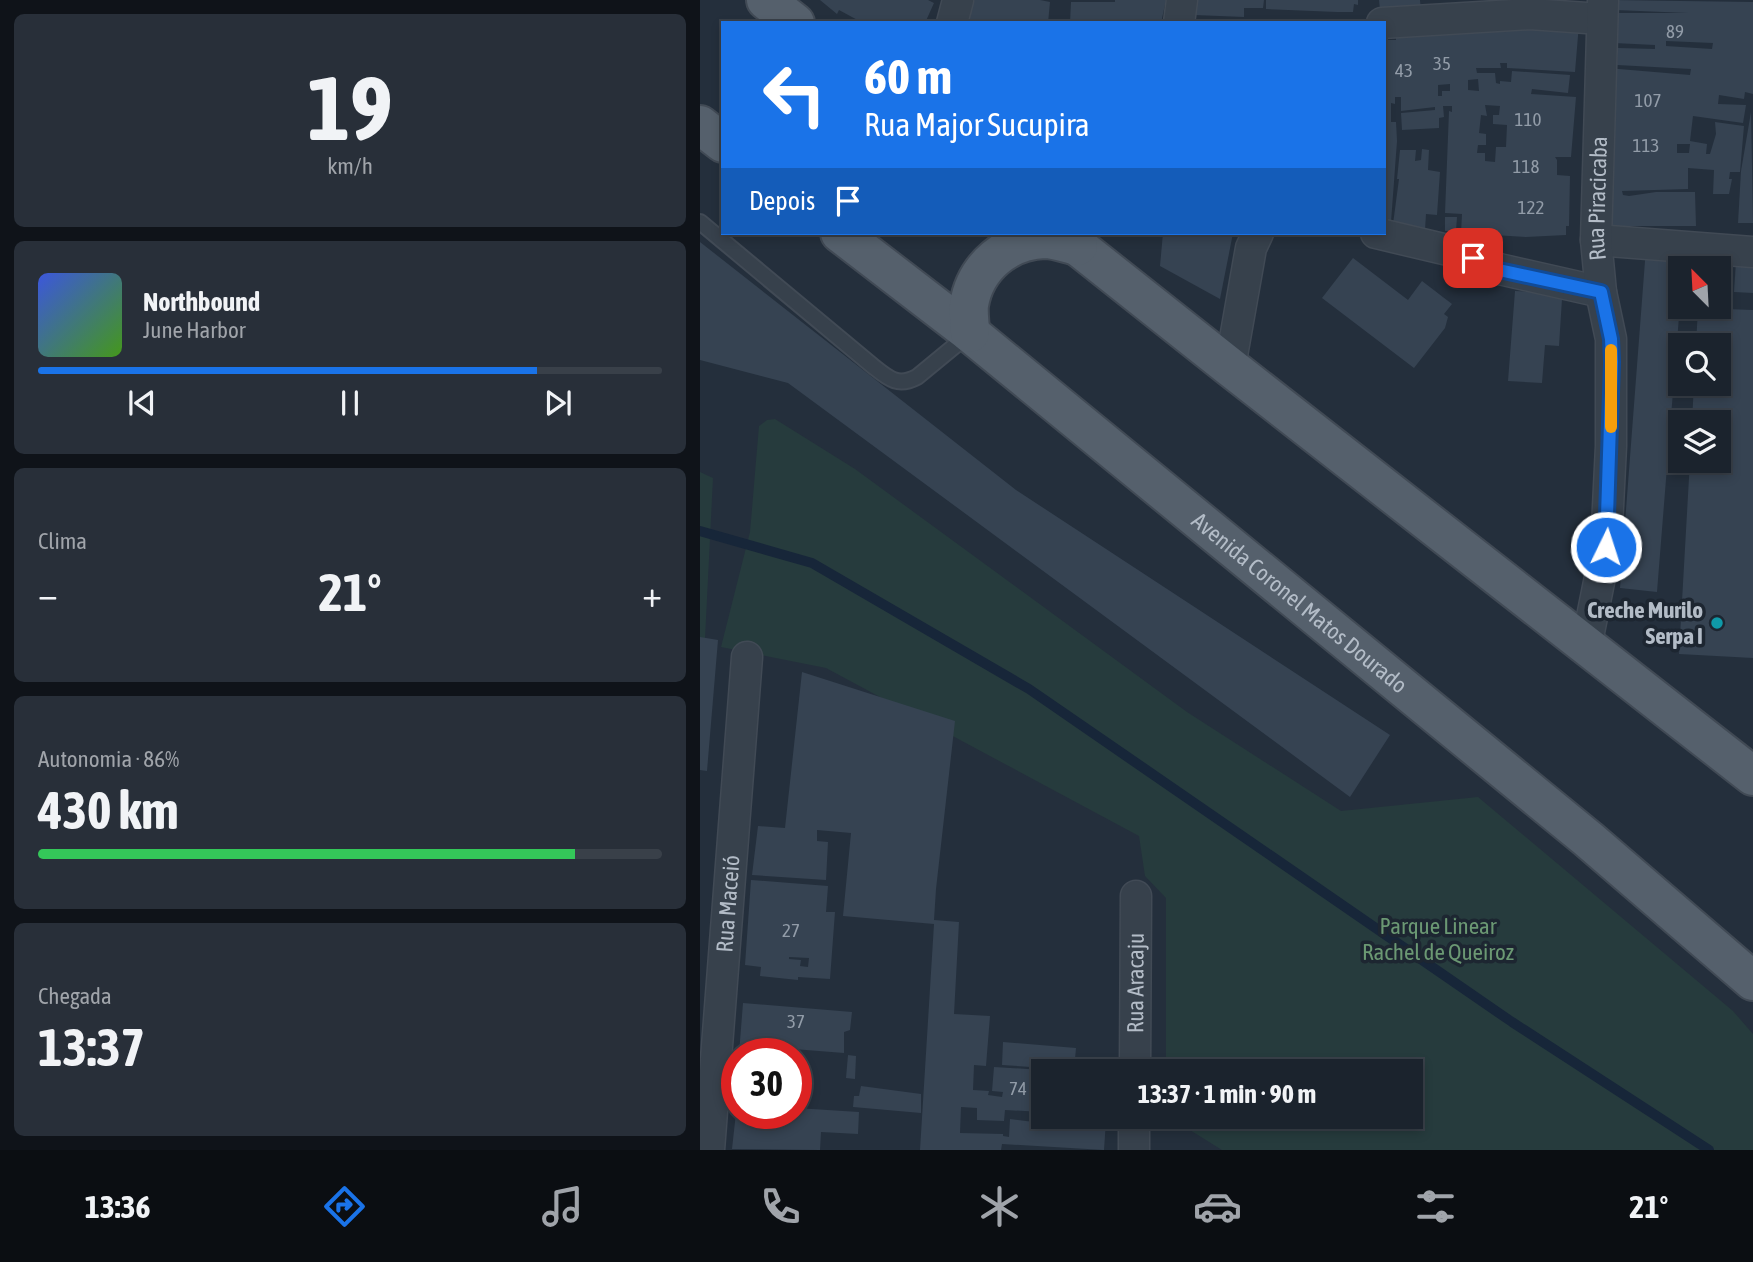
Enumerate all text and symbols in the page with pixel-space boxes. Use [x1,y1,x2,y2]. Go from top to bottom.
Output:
house number: 89 [1666,20,1684,42]
text: 60 m [864,48,952,104]
icon: left [749,49,840,140]
house number: 35 [1433,52,1451,74]
text: 19 [307,55,393,159]
house number: 43 [1395,59,1413,81]
house number: 107 [1635,89,1661,111]
text: Rua Major Sucupira [864,106,1090,143]
house number: 110 [1515,108,1541,130]
house number: 113 [1633,134,1659,156]
street label: Rua Piracicaba [1583,136,1612,262]
text: km/h [327,153,373,179]
house number: 118 [1513,155,1539,177]
icon: arrive [829,182,867,220]
text: Depois [749,186,815,216]
house number: 122 [1518,196,1544,218]
pin [1443,228,1503,288]
icon: arrive [1454,239,1492,277]
north arrow [1668,256,1731,318]
map controls [1668,256,1731,473]
text: Northbound [143,287,260,317]
text: June Harbor [143,317,246,343]
button: search [1668,333,1731,396]
icon: previous [123,384,161,422]
icon: pause [331,384,369,422]
icon: next [539,384,577,422]
button: layers [1668,410,1731,473]
street label: Avenida Coronel Matos Dourado [1187,507,1412,698]
position arrow [1569,510,1643,584]
text: Clima [38,528,87,554]
text: 21° [318,562,382,622]
text: − [38,572,58,615]
text: + [642,572,662,615]
place label: Creche Murilo Serpa I [1587,597,1703,649]
marker: Creche Murilo Serpa I [1709,615,1725,631]
text: Autonomia · 86% [38,746,179,772]
text: 430 km [38,780,179,840]
street label: Rua Maceió [711,854,745,953]
park label: Parque Linear Rachel de Queiroz [1362,913,1514,965]
house number: 27 [782,919,800,941]
street label: Rua Aracaju [1122,933,1149,1033]
text: Chegada [38,983,112,1009]
house number: 37 [787,1010,805,1032]
text: 13:37 [38,1017,145,1077]
speed limit sign: 30 [721,1038,812,1129]
house number: 74 [1009,1077,1027,1099]
text: 13:37 · 1 min · 90 m [1138,1079,1316,1109]
icon: directions [320,1182,369,1231]
icon: music [538,1182,587,1231]
icon: phone [756,1182,805,1231]
icon: climate [975,1182,1024,1231]
icon: car [1193,1182,1242,1231]
icon: filters [1411,1182,1460,1231]
text: 13:36 [85,1188,150,1225]
text: 21° [1629,1188,1668,1225]

